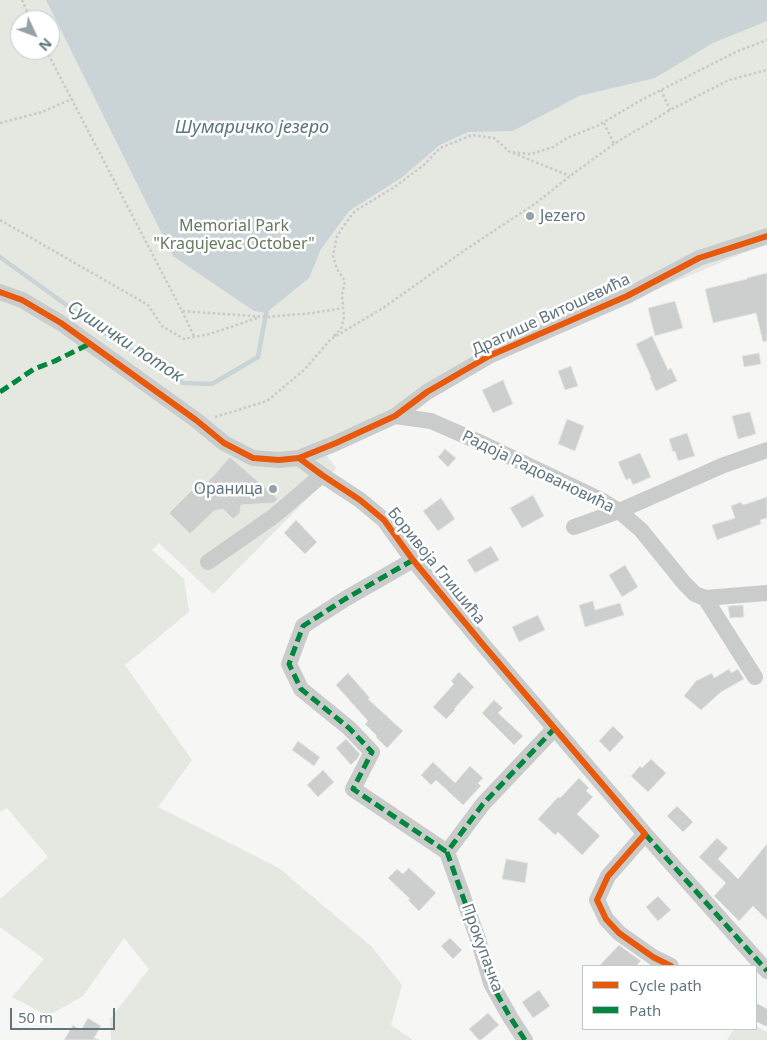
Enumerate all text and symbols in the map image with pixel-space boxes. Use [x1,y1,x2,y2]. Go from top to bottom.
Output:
north arrow [10,10,60,60]
text: N [35,34,56,56]
water label: Шумаричко језеро [175,117,329,139]
place label: Jezero [540,206,586,226]
marker: Jezero [524,210,536,222]
park label: Memorial Park "Kragujevac October" [153,216,315,254]
street label: Драгише Витошевића [469,270,633,360]
water label: Сушички поток [63,297,187,387]
street label: Радоја Радовановића [459,427,617,517]
place label: Ораница [194,479,263,499]
marker: Ораница [267,483,279,495]
street label: Боривоја Глишића [383,504,489,628]
street label: Прокупачка [457,901,507,995]
legend [582,965,757,1030]
text: Cycle path [629,975,702,995]
scale bar [12,998,118,1030]
text: Path [629,1000,661,1020]
text: 50 m [18,1007,53,1027]

